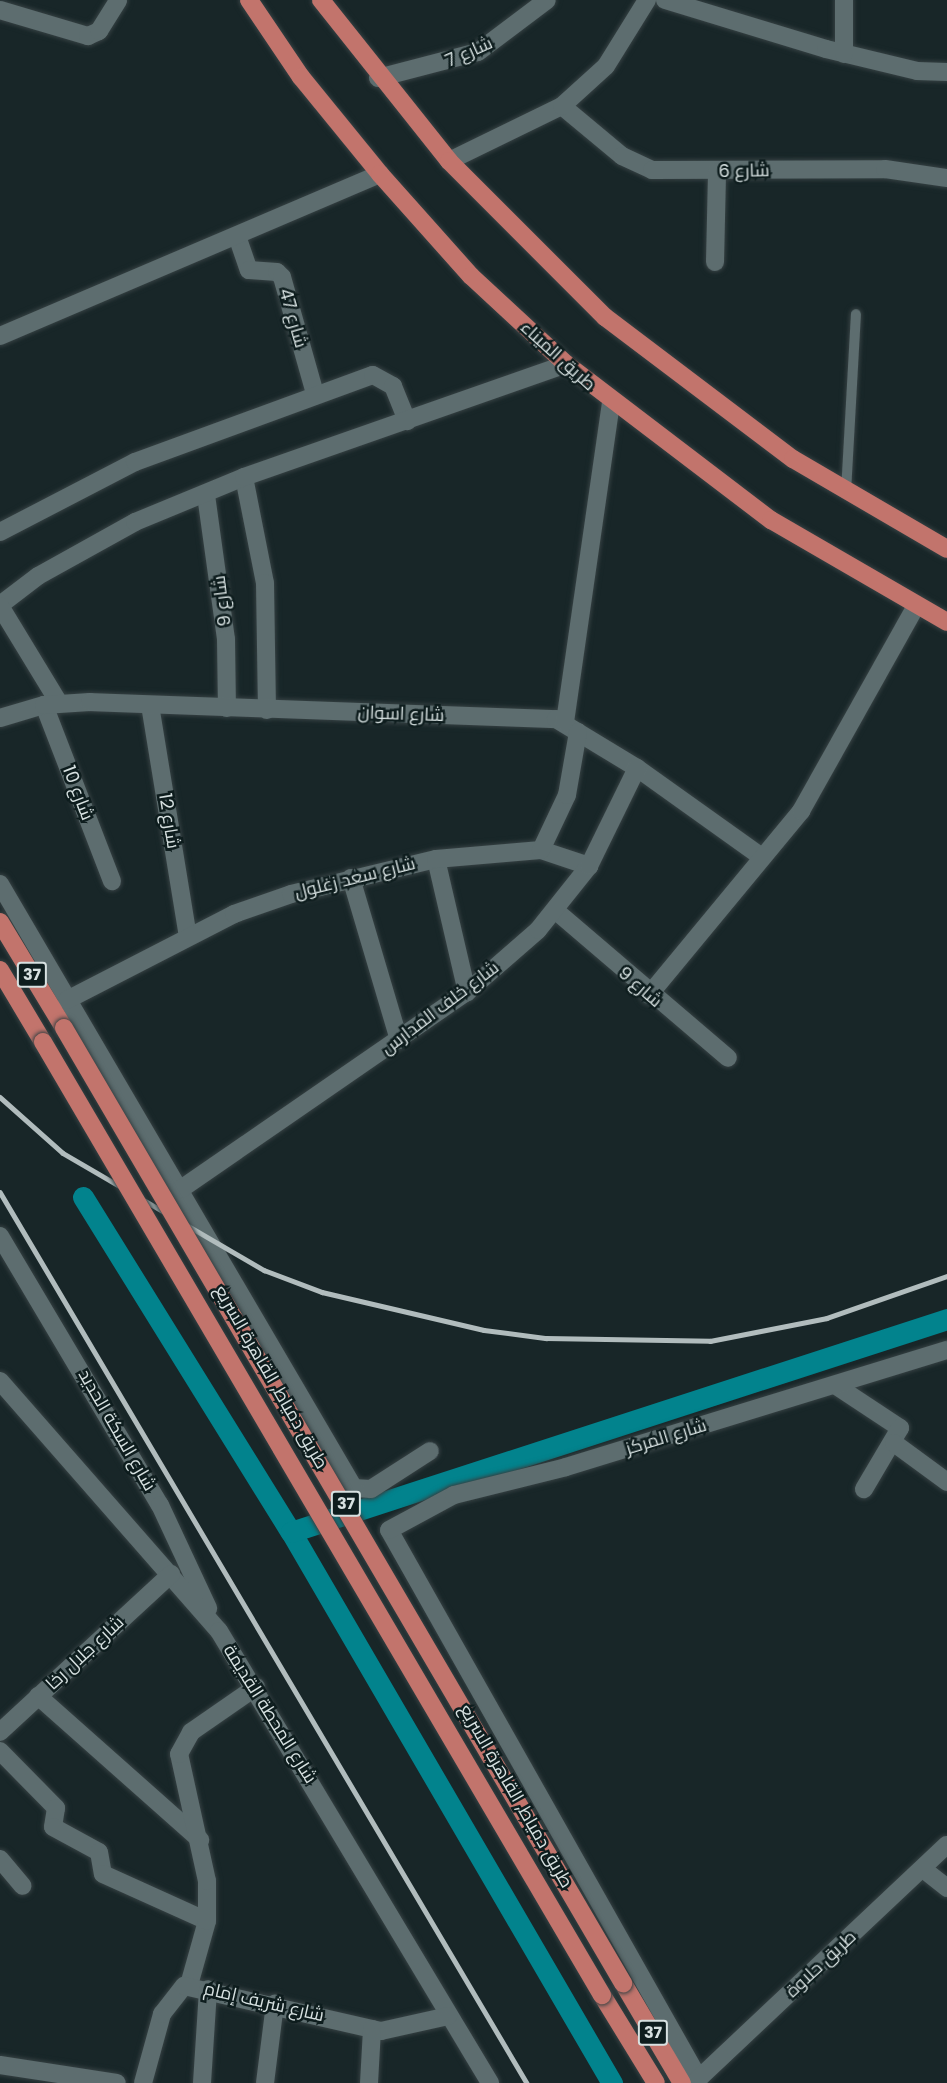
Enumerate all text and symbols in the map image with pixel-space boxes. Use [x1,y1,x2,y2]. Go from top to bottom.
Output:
street label: شارع 7 [442,32,496,72]
street label: شارع 6 [718,160,770,182]
street label: شارع 47 [274,286,312,350]
street label: طريق الميناء [516,317,600,395]
street label: شارع 9 [208,574,236,628]
street label: شارع اسوان [357,702,445,726]
street label: شارع 10 [58,763,98,823]
street label: شارع 12 [154,792,184,850]
street label: شارع سعد زغلول [292,853,418,903]
street label: شارع خلف المدارس [377,957,503,1059]
road number: 37 [15,962,48,988]
street label: شارع 9 [614,962,666,1012]
street label: طريق دمياط, القاهرة السريع [210,1281,332,1473]
street label: شارع السكة الحديد [73,1365,161,1495]
street label: شارع المركز [623,1414,709,1460]
road number: 37 [330,1491,362,1517]
street label: شارع جلال رخا [42,1611,128,1695]
street label: شارع المحطة القديمة [219,1641,321,1787]
street label: طريق دمياط, القاهرة السريع [455,1700,577,1892]
street label: طريق حلاوة [781,1926,861,2002]
street label: شارع شريف إمام [202,1978,326,2026]
road number: 37 [636,2020,670,2046]

